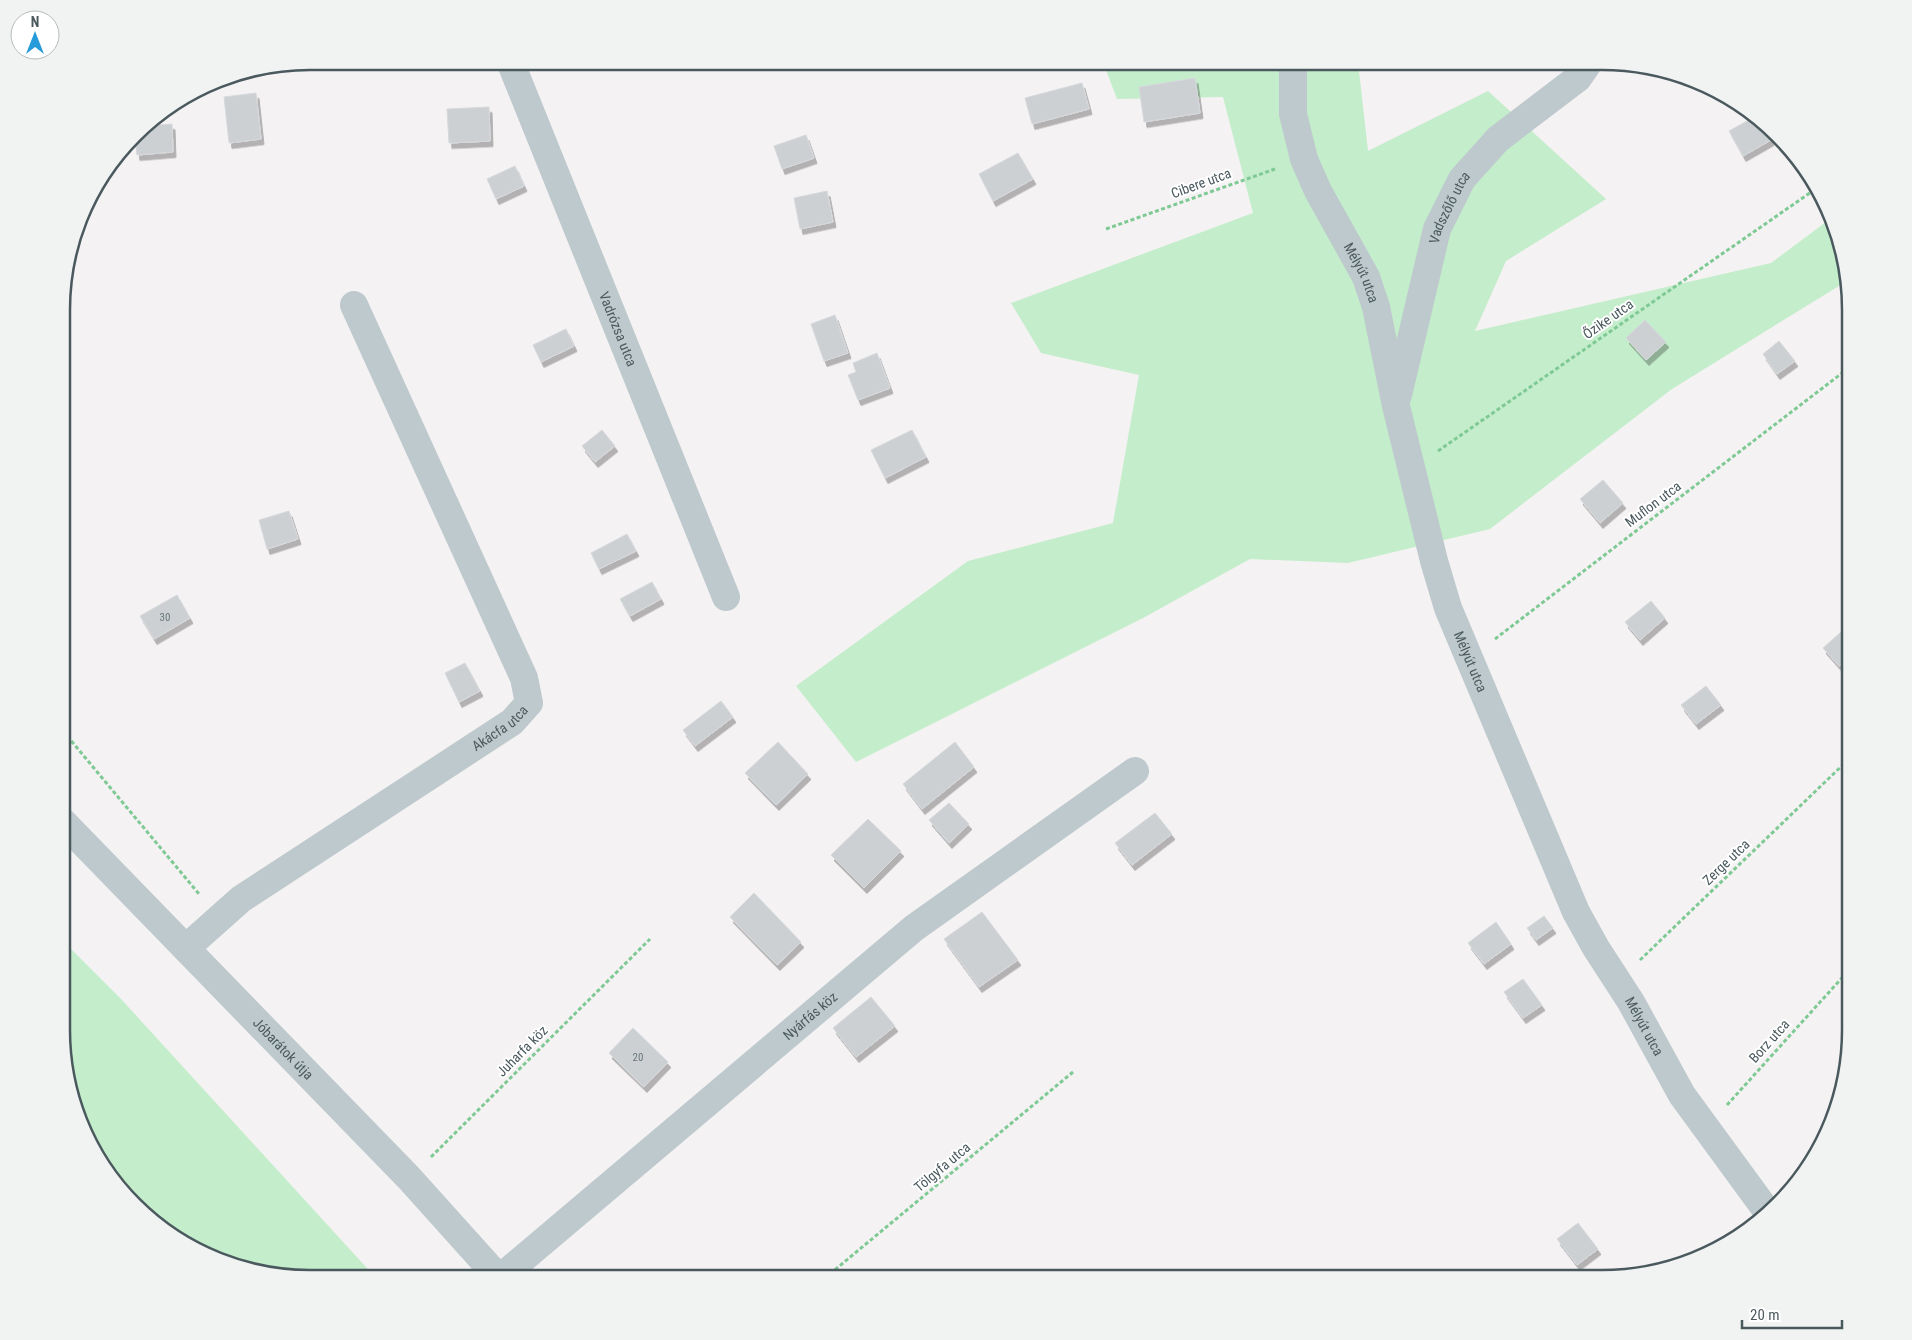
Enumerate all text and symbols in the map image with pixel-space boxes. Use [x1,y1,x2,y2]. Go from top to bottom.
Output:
north arrow [10,10,60,60]
text: N [31,14,39,30]
street label: Cibere utca [1169,165,1233,201]
street label: Vadszőlő utca [1426,168,1473,245]
street label: Mélyút utca [1341,240,1382,305]
street label: Vadrózsa utca [596,289,640,369]
street label: Őzike utca [1579,295,1636,342]
street label: Muflon utca [1622,478,1684,530]
house number: 30 [160,611,170,624]
street label: Mélyút utca [1451,629,1490,694]
street label: Akácfa utca [469,702,531,754]
street label: Zerge utca [1699,836,1753,888]
street label: Nyárfás köz [780,989,840,1043]
street label: Mélyút utca [1622,994,1667,1058]
street label: Jóbarátok útja [250,1015,317,1083]
street label: Borz utca [1746,1016,1792,1066]
street label: Juharfa köz [493,1022,551,1080]
house number: 20 [633,1051,643,1064]
street label: Tölgyfa utca [911,1139,973,1195]
scale bar [1742,1298,1842,1330]
text: 20 m [1750,1306,1780,1324]

